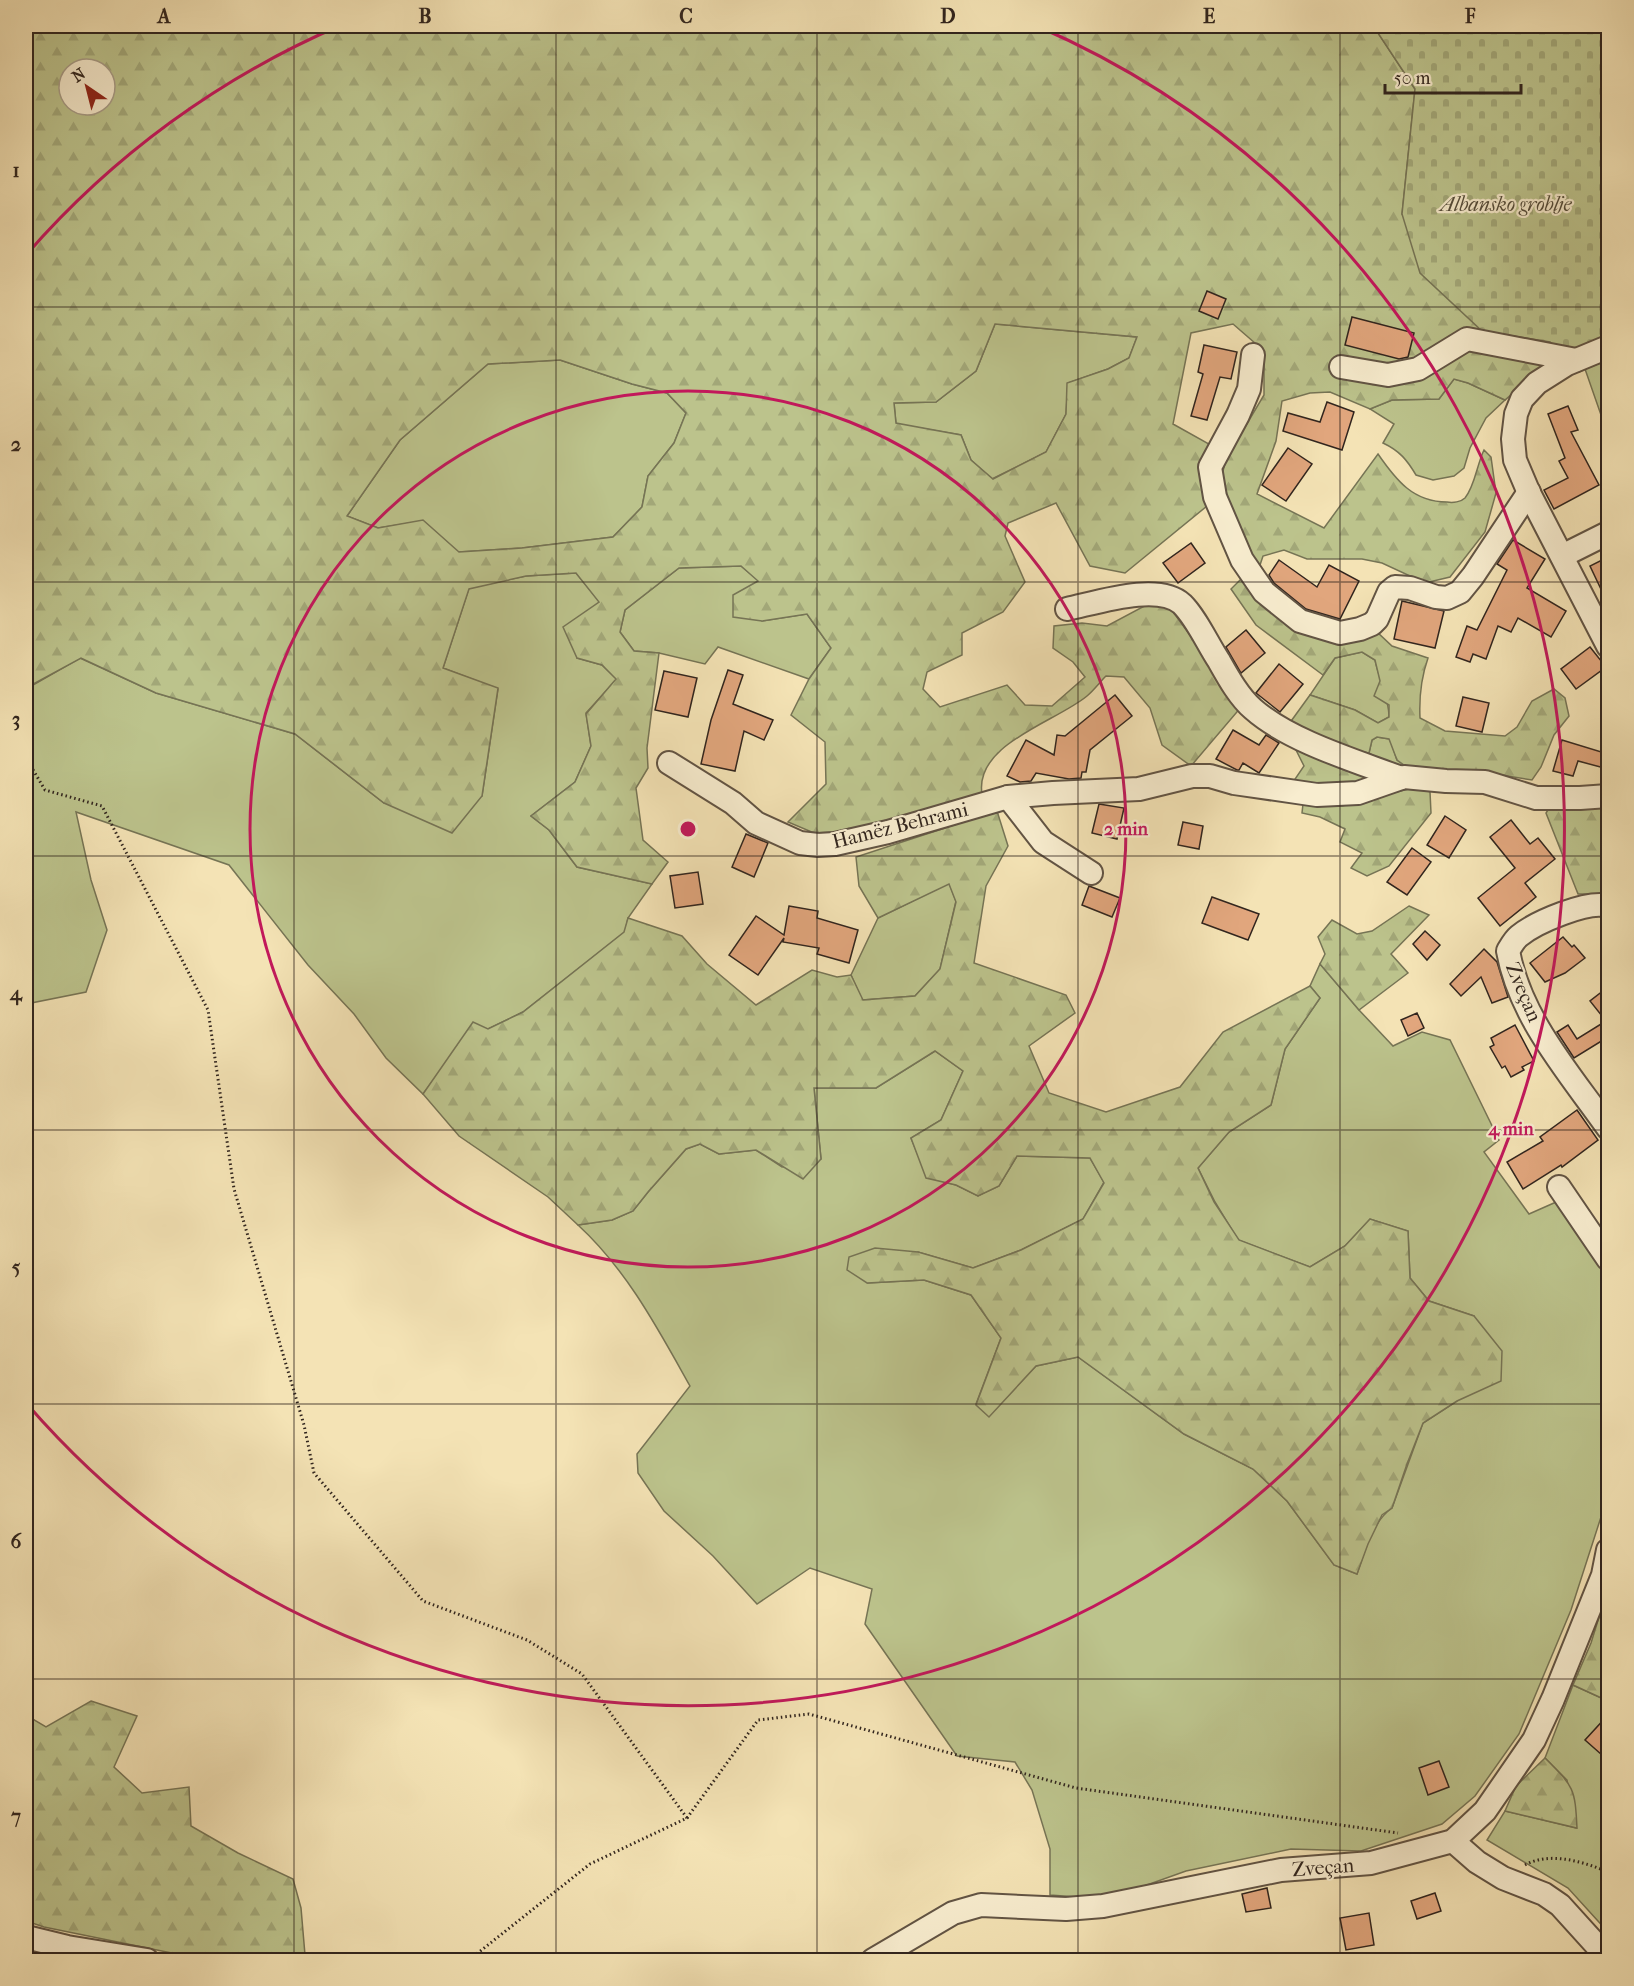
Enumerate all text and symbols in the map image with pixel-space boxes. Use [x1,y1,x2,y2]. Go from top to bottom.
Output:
text: A [156,5,172,28]
text: B [418,5,432,28]
text: C [679,5,693,28]
text: D [940,5,956,28]
text: E [1203,5,1215,28]
text: F [1464,5,1476,28]
north arrow [57,57,117,117]
scale bar [1385,57,1522,95]
text: N [68,63,90,86]
text: 50 m [1394,68,1431,89]
text: 1 [12,159,20,182]
park label: Albansko groblje [1437,193,1572,216]
text: 2 [11,433,21,456]
text: 3 [12,708,20,731]
street label: Hamëz Behrami [830,797,970,853]
centre of rings [678,819,698,839]
text: 2 min [1104,819,1148,840]
street label: Zveçan [1501,959,1546,1026]
text: 4 [9,982,23,1006]
text: 4 min [1487,1119,1534,1140]
text: 5 [12,1256,21,1279]
text: 6 [11,1530,23,1553]
text: 7 [10,1805,21,1828]
street label: Zveçan [1291,1854,1355,1881]

